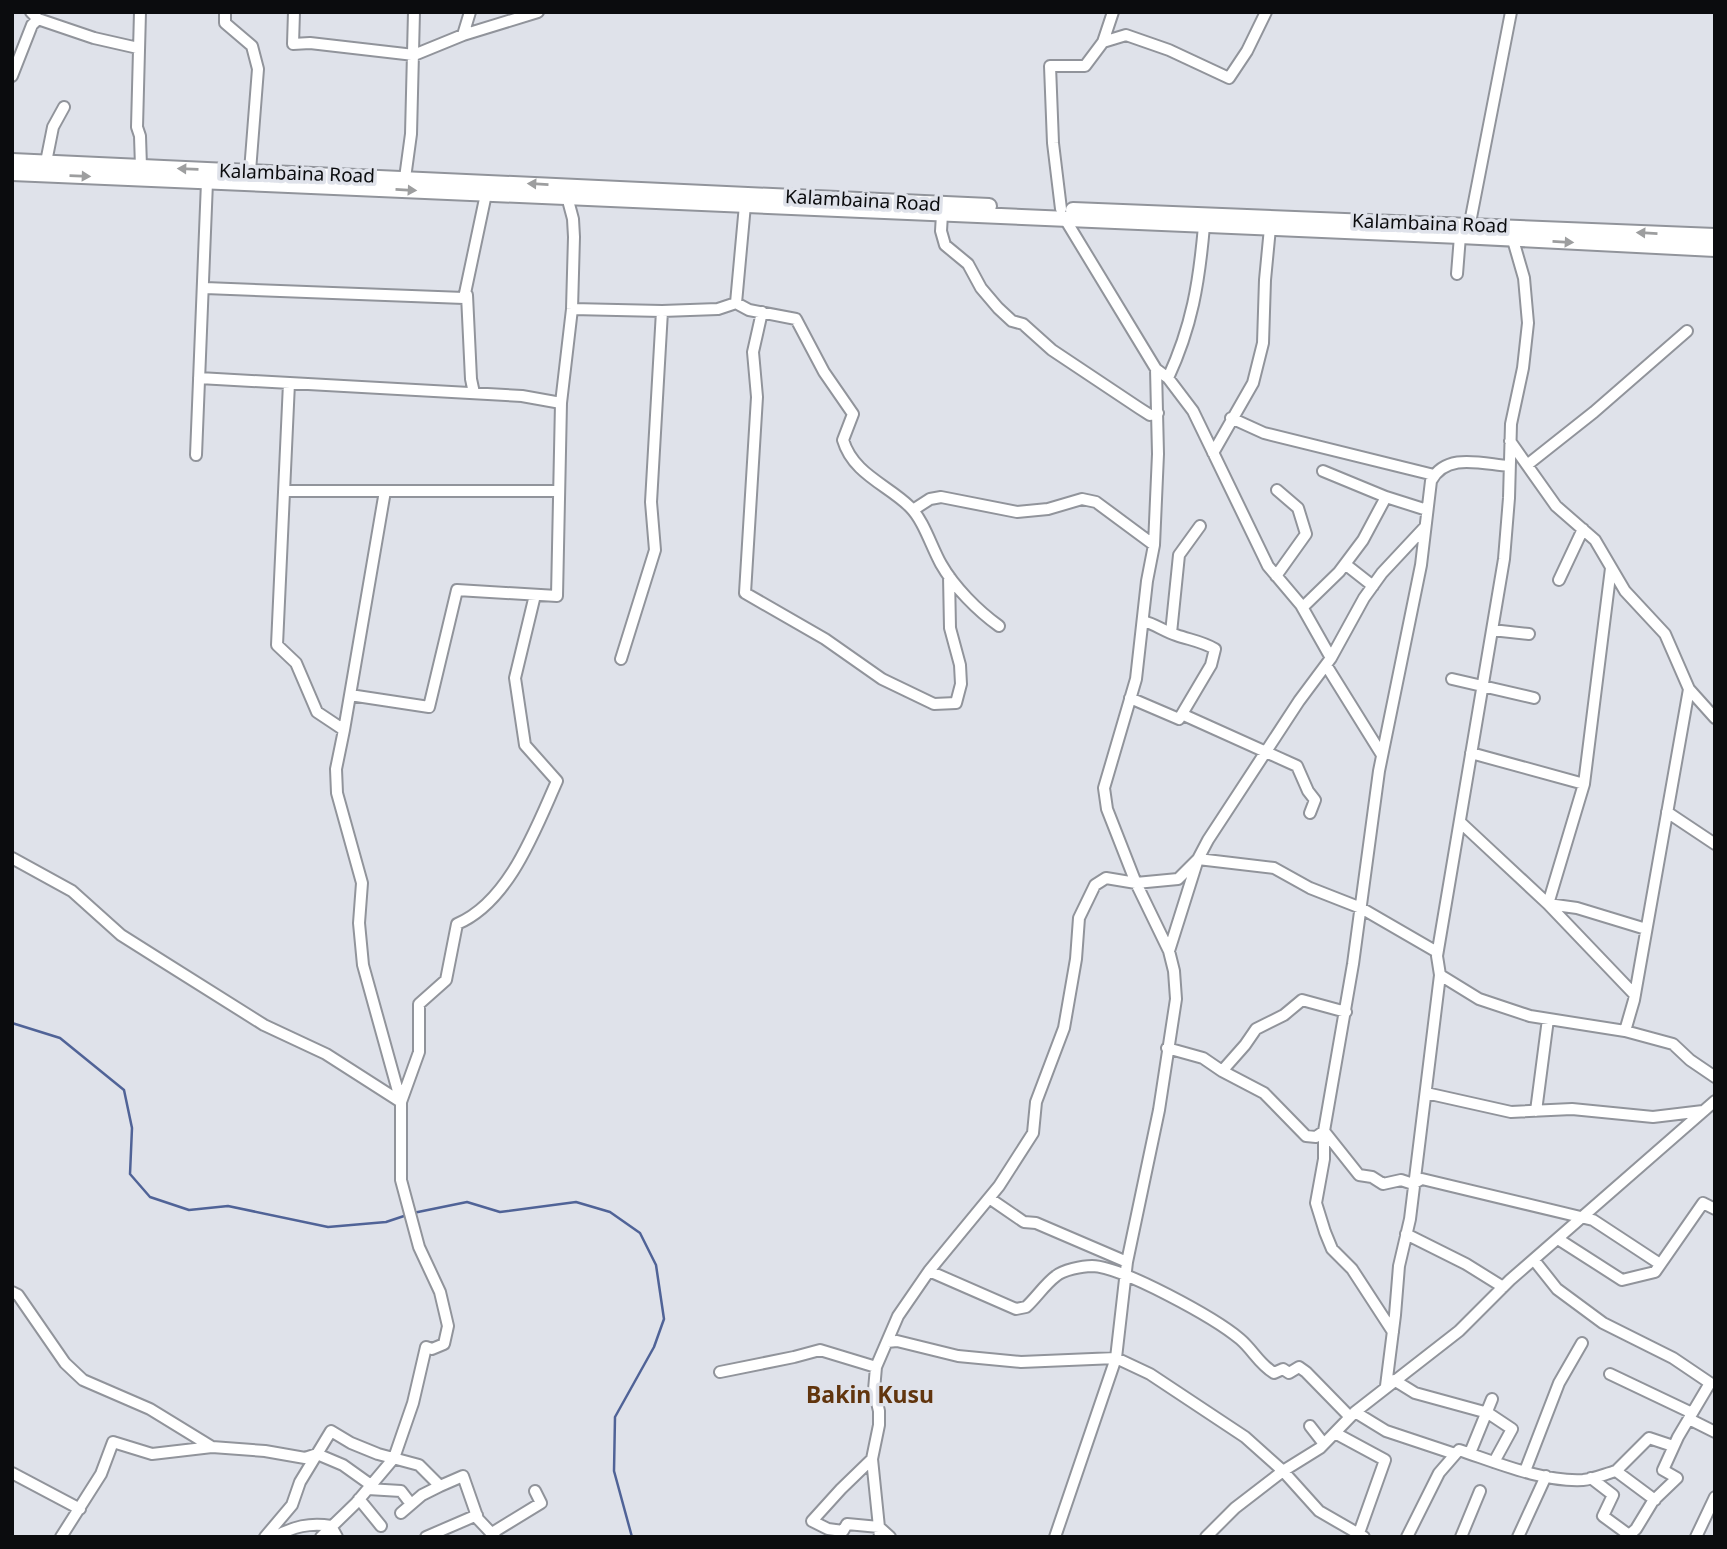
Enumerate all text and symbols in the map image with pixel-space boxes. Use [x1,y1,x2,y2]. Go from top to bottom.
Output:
street label: Kalambaina Road [219,157,375,189]
one-way arrow [177,163,199,174]
one-way arrow [70,171,92,182]
one-way arrow [527,179,549,190]
street label: Kalambaina Road [784,183,942,217]
one-way arrow [395,185,417,196]
street label: Kalambaina Road [1352,207,1508,239]
one-way arrow [1635,227,1657,238]
one-way arrow [1552,236,1574,247]
district label: Bakin Kusu [806,1378,934,1410]

